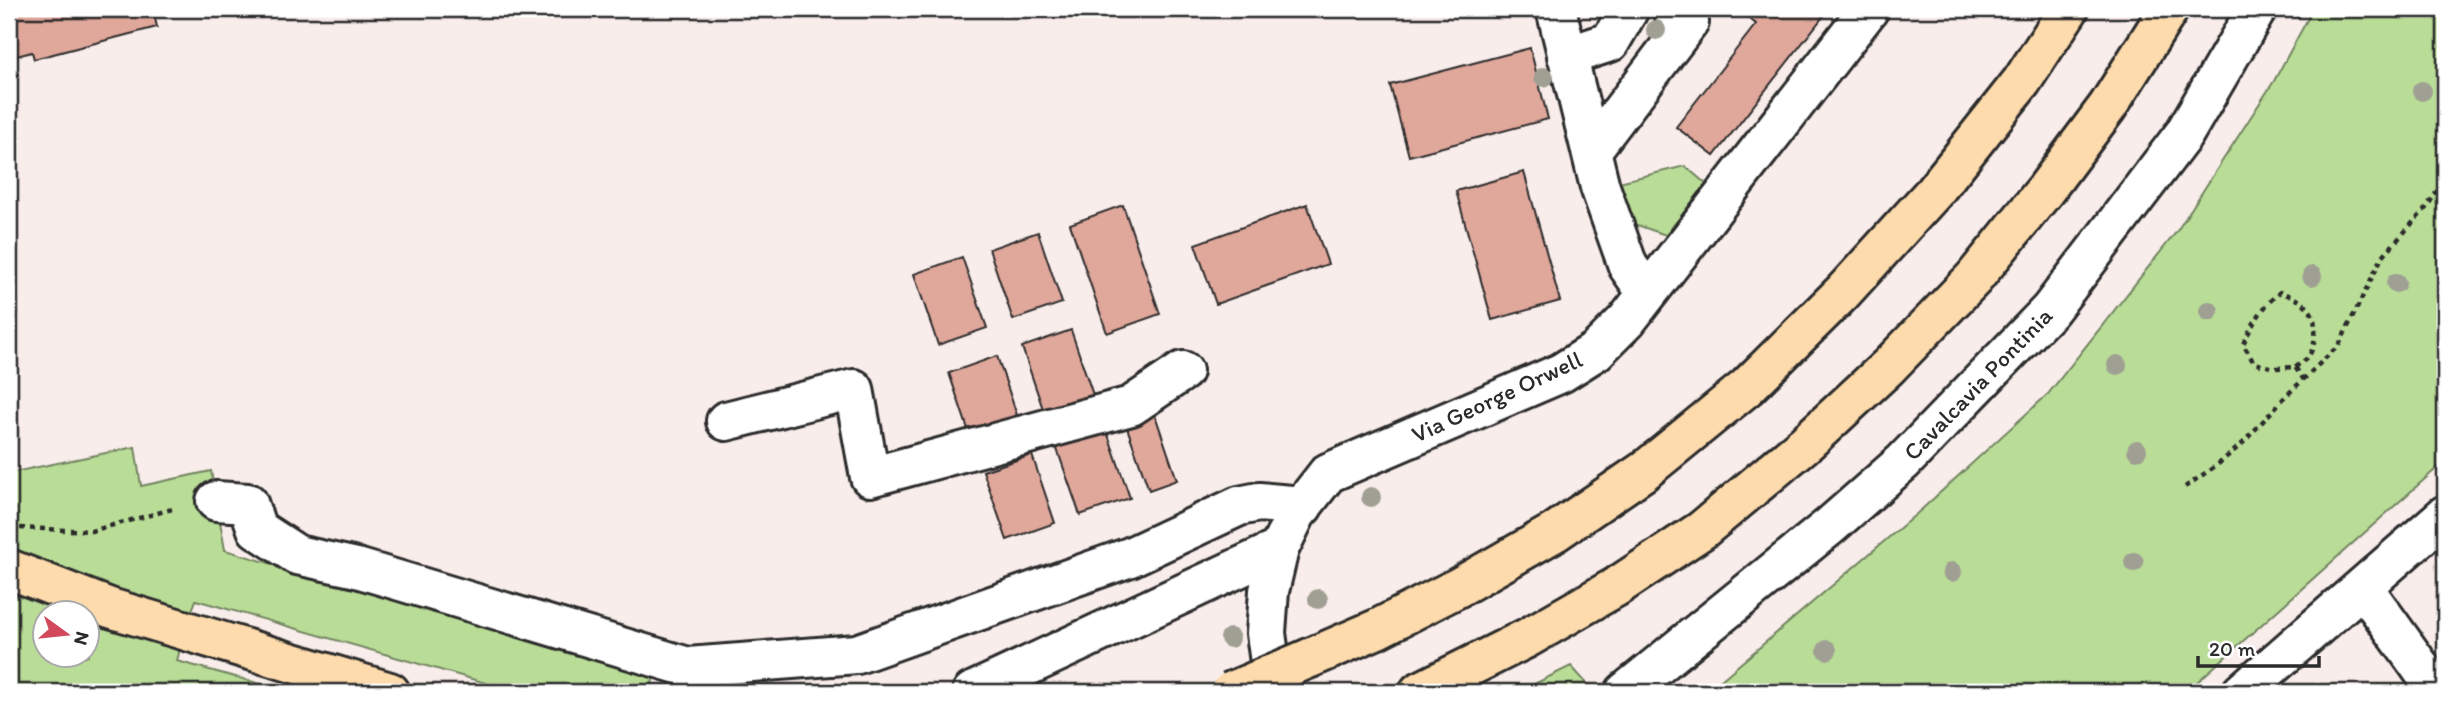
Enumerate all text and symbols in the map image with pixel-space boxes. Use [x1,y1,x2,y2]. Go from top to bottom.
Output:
street label: Cavalcavia Pontinia [1897,301,2059,466]
street label: Via George Orwell [1407,344,1587,449]
north arrow [32,600,102,670]
scale bar [2198,624,2319,668]
text: N [69,629,95,647]
text: 20 m [2209,636,2256,661]

